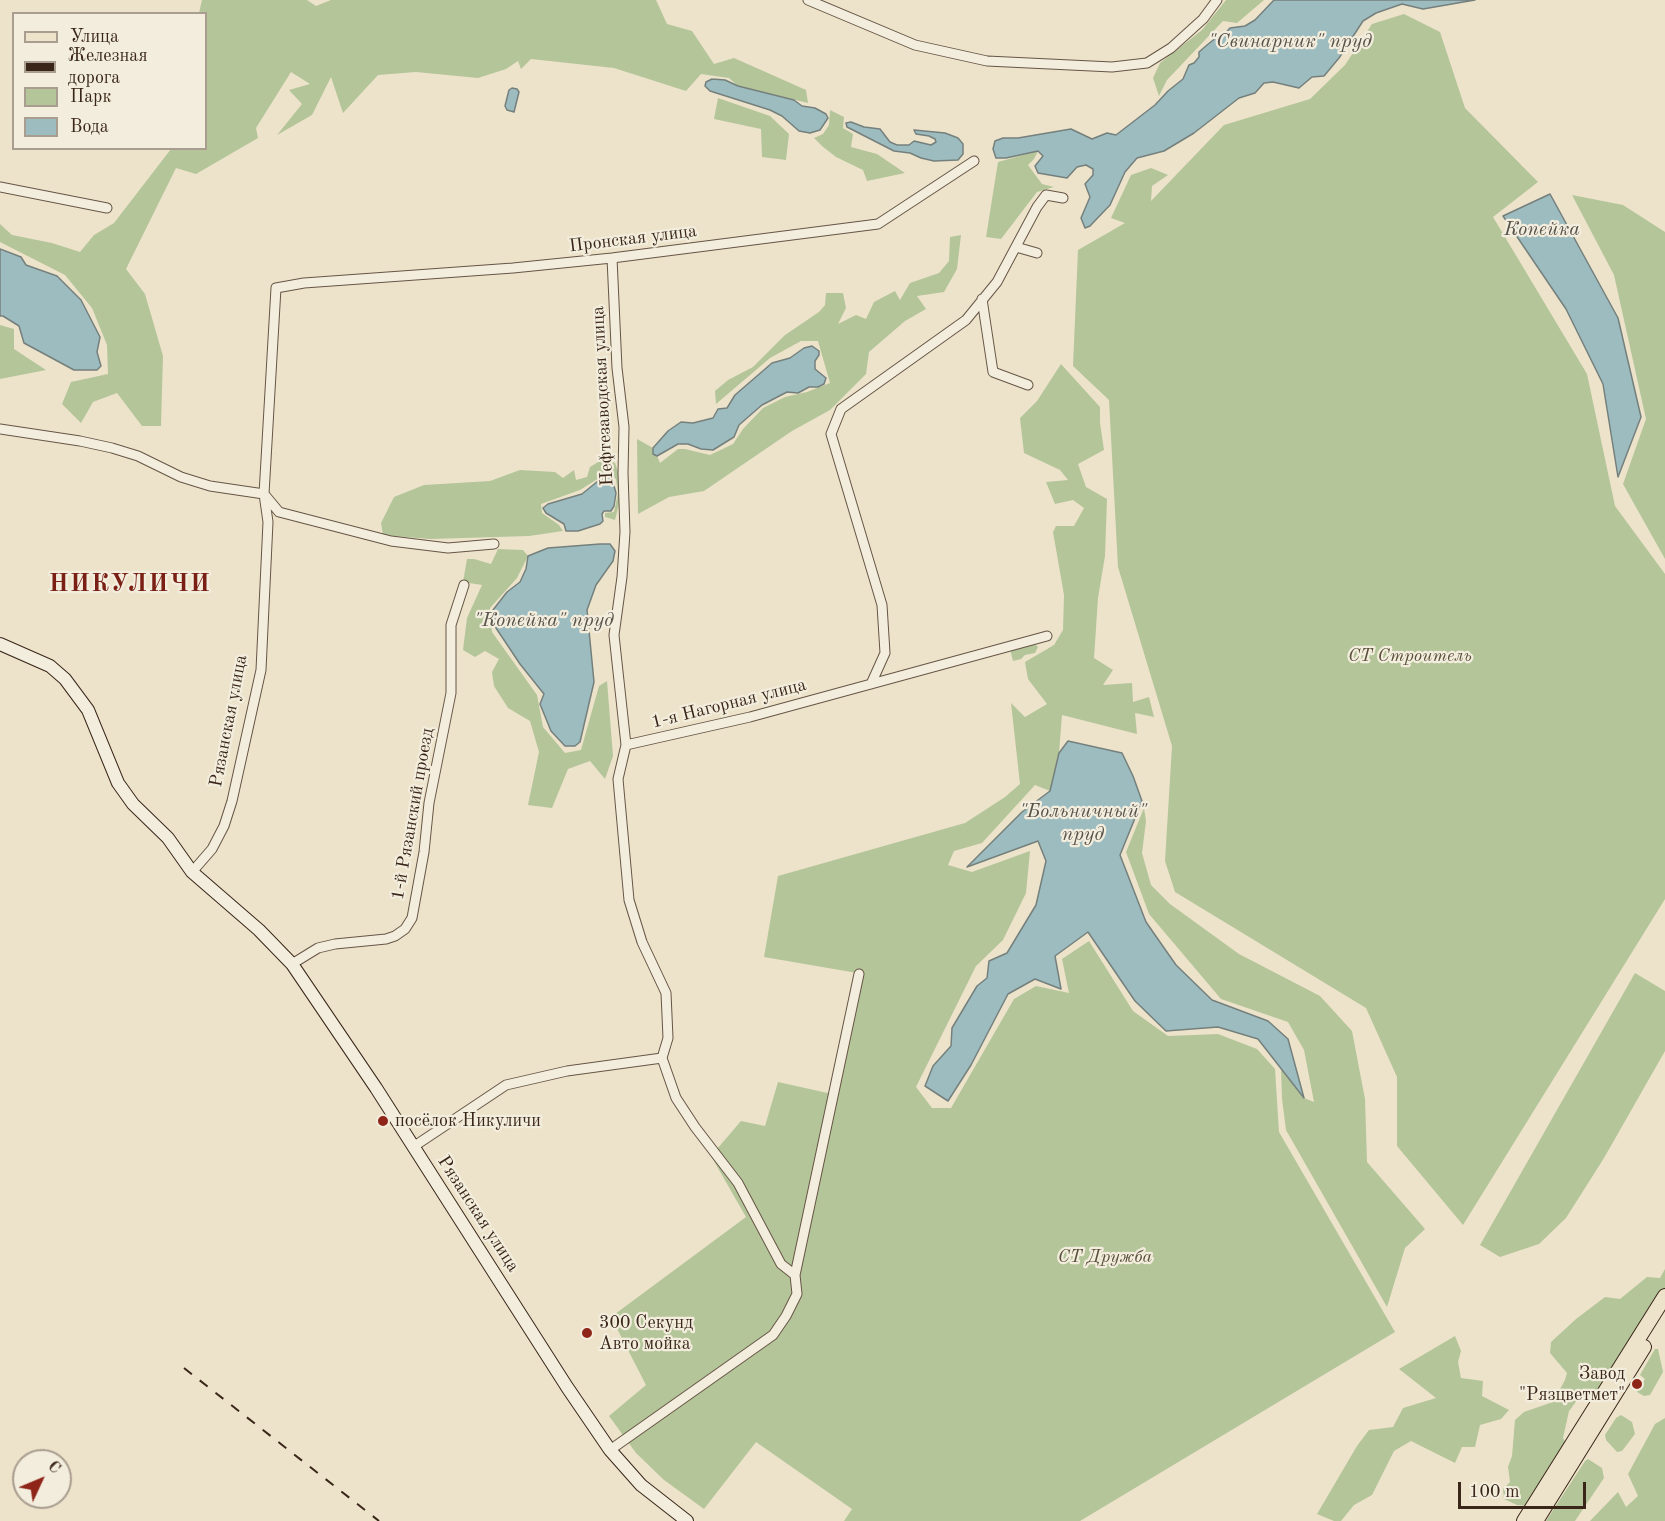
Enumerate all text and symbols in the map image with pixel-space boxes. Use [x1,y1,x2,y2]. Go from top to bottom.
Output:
legend [12,12,207,150]
text: Улица [70,28,119,46]
water label: "Свинарник" пруд [1208,30,1372,54]
text: Железная дорога [68,47,148,87]
text: Парк [70,88,111,106]
text: Вода [70,118,109,136]
water label: Копейка [1504,218,1580,242]
street label: Пронская улица [568,220,698,258]
street label: Нефтезаводская улица [588,306,618,486]
district label: НИКУЛИЧИ [49,571,211,599]
water label: "Копейка" пруд [474,609,614,633]
park label: СТ Строитель [1348,645,1472,667]
street label: Рязанская улица [206,653,252,789]
street label: 1-я Нагорная улица [649,674,809,734]
street label: 1-й Рязанский проезд [387,726,439,902]
water label: "Больничный" пруд [1019,800,1147,847]
place label: посёлок Никуличи [395,1110,541,1132]
marker: посёлок Никуличи [376,1114,390,1128]
street label: Рязанская улица [432,1152,524,1276]
park label: СТ Дружба [1058,1246,1152,1268]
place label: 300 Секунд Авто мойка [599,1312,693,1354]
marker: 300 Секунд Авто мойка [580,1326,594,1340]
place label: Завод "Рязцветмет" [1519,1363,1625,1406]
marker: Завод "Рязцветмет" [1630,1377,1644,1391]
north arrow [12,1449,72,1509]
text: С [44,1459,63,1477]
scale bar [1461,1470,1588,1508]
text: 100 m [1469,1483,1520,1501]

